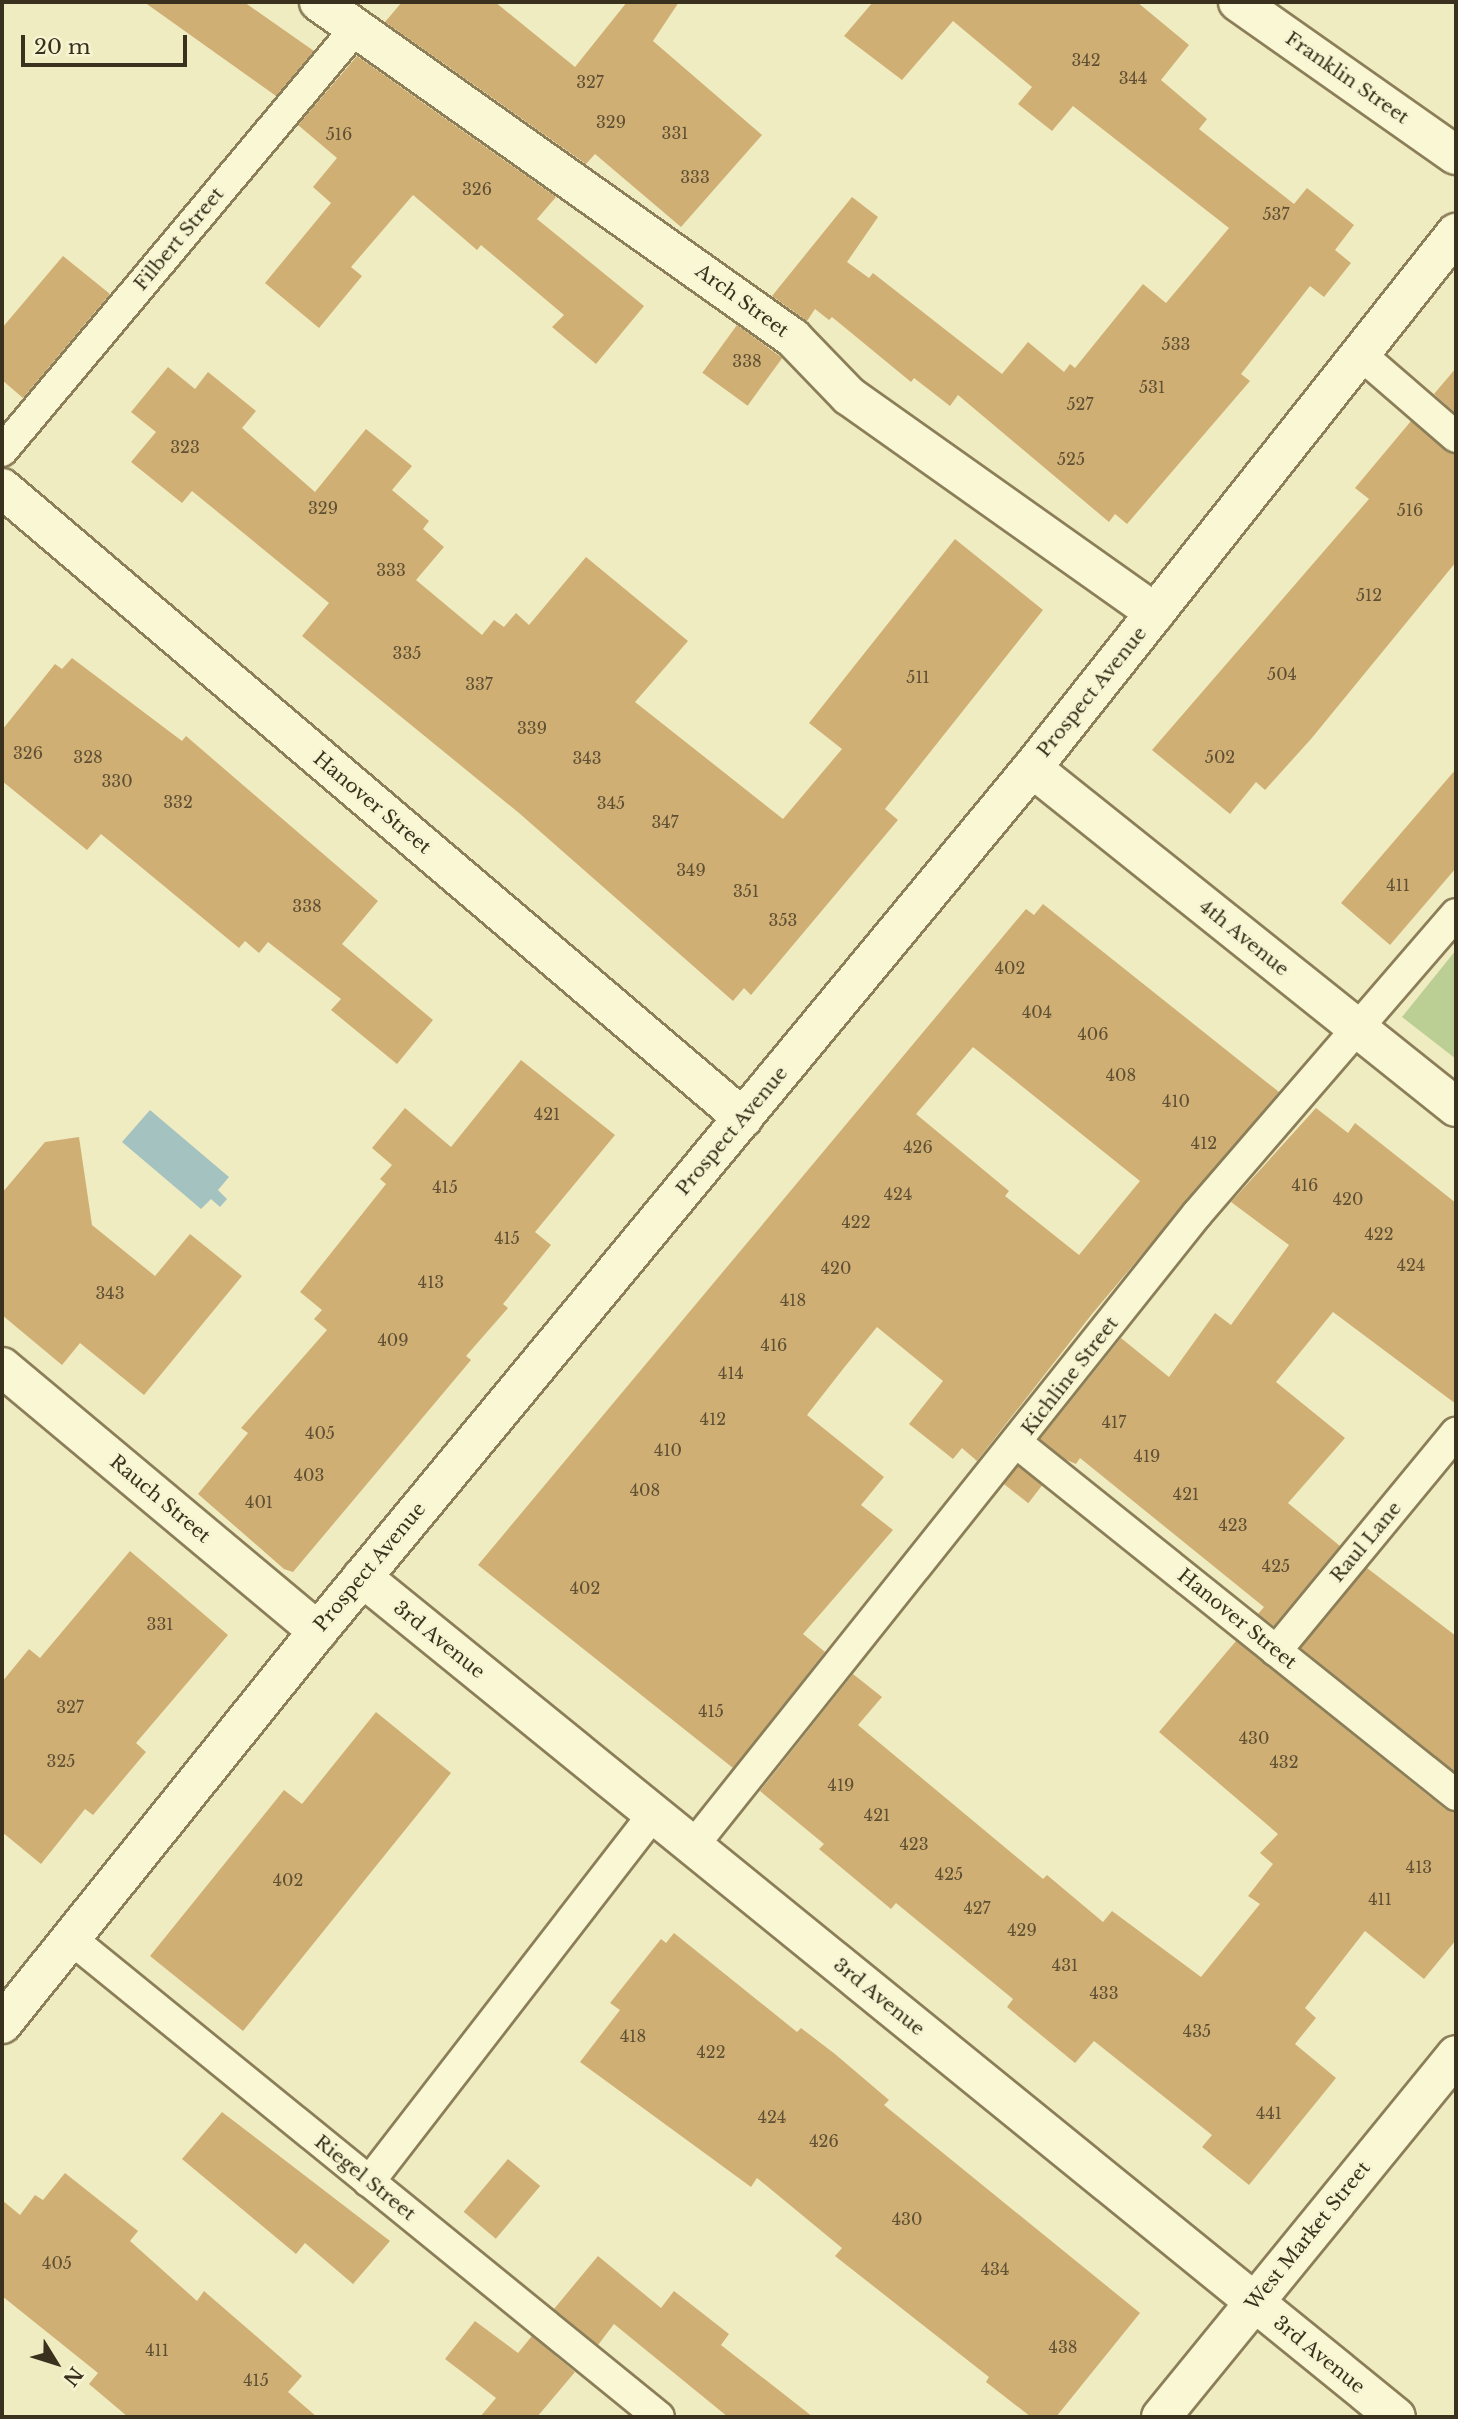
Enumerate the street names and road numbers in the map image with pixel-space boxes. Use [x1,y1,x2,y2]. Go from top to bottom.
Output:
street label: Franklin Street [1281,27,1413,129]
street label: Filbert Street [129,183,229,295]
street label: Arch Street [691,260,793,342]
street label: Prospect Avenue [1032,622,1152,762]
street label: Hanover Street [308,747,436,859]
street label: 4th Avenue [1194,895,1294,981]
street label: Prospect Avenue [671,1062,793,1200]
street label: Kichline Street [1017,1312,1123,1440]
street label: Rauch Street [105,1450,215,1548]
street label: Raul Lane [1326,1497,1406,1587]
street label: Prospect Avenue [309,1498,431,1636]
street label: Hanover Street [1173,1564,1301,1674]
street label: 3rd Avenue [389,1596,489,1684]
street label: 3rd Avenue [829,1953,929,2041]
street label: Riegel Street [310,2130,420,2226]
street label: West Market Street [1241,2157,1375,2315]
street label: 3rd Avenue [1269,2311,1369,2399]

